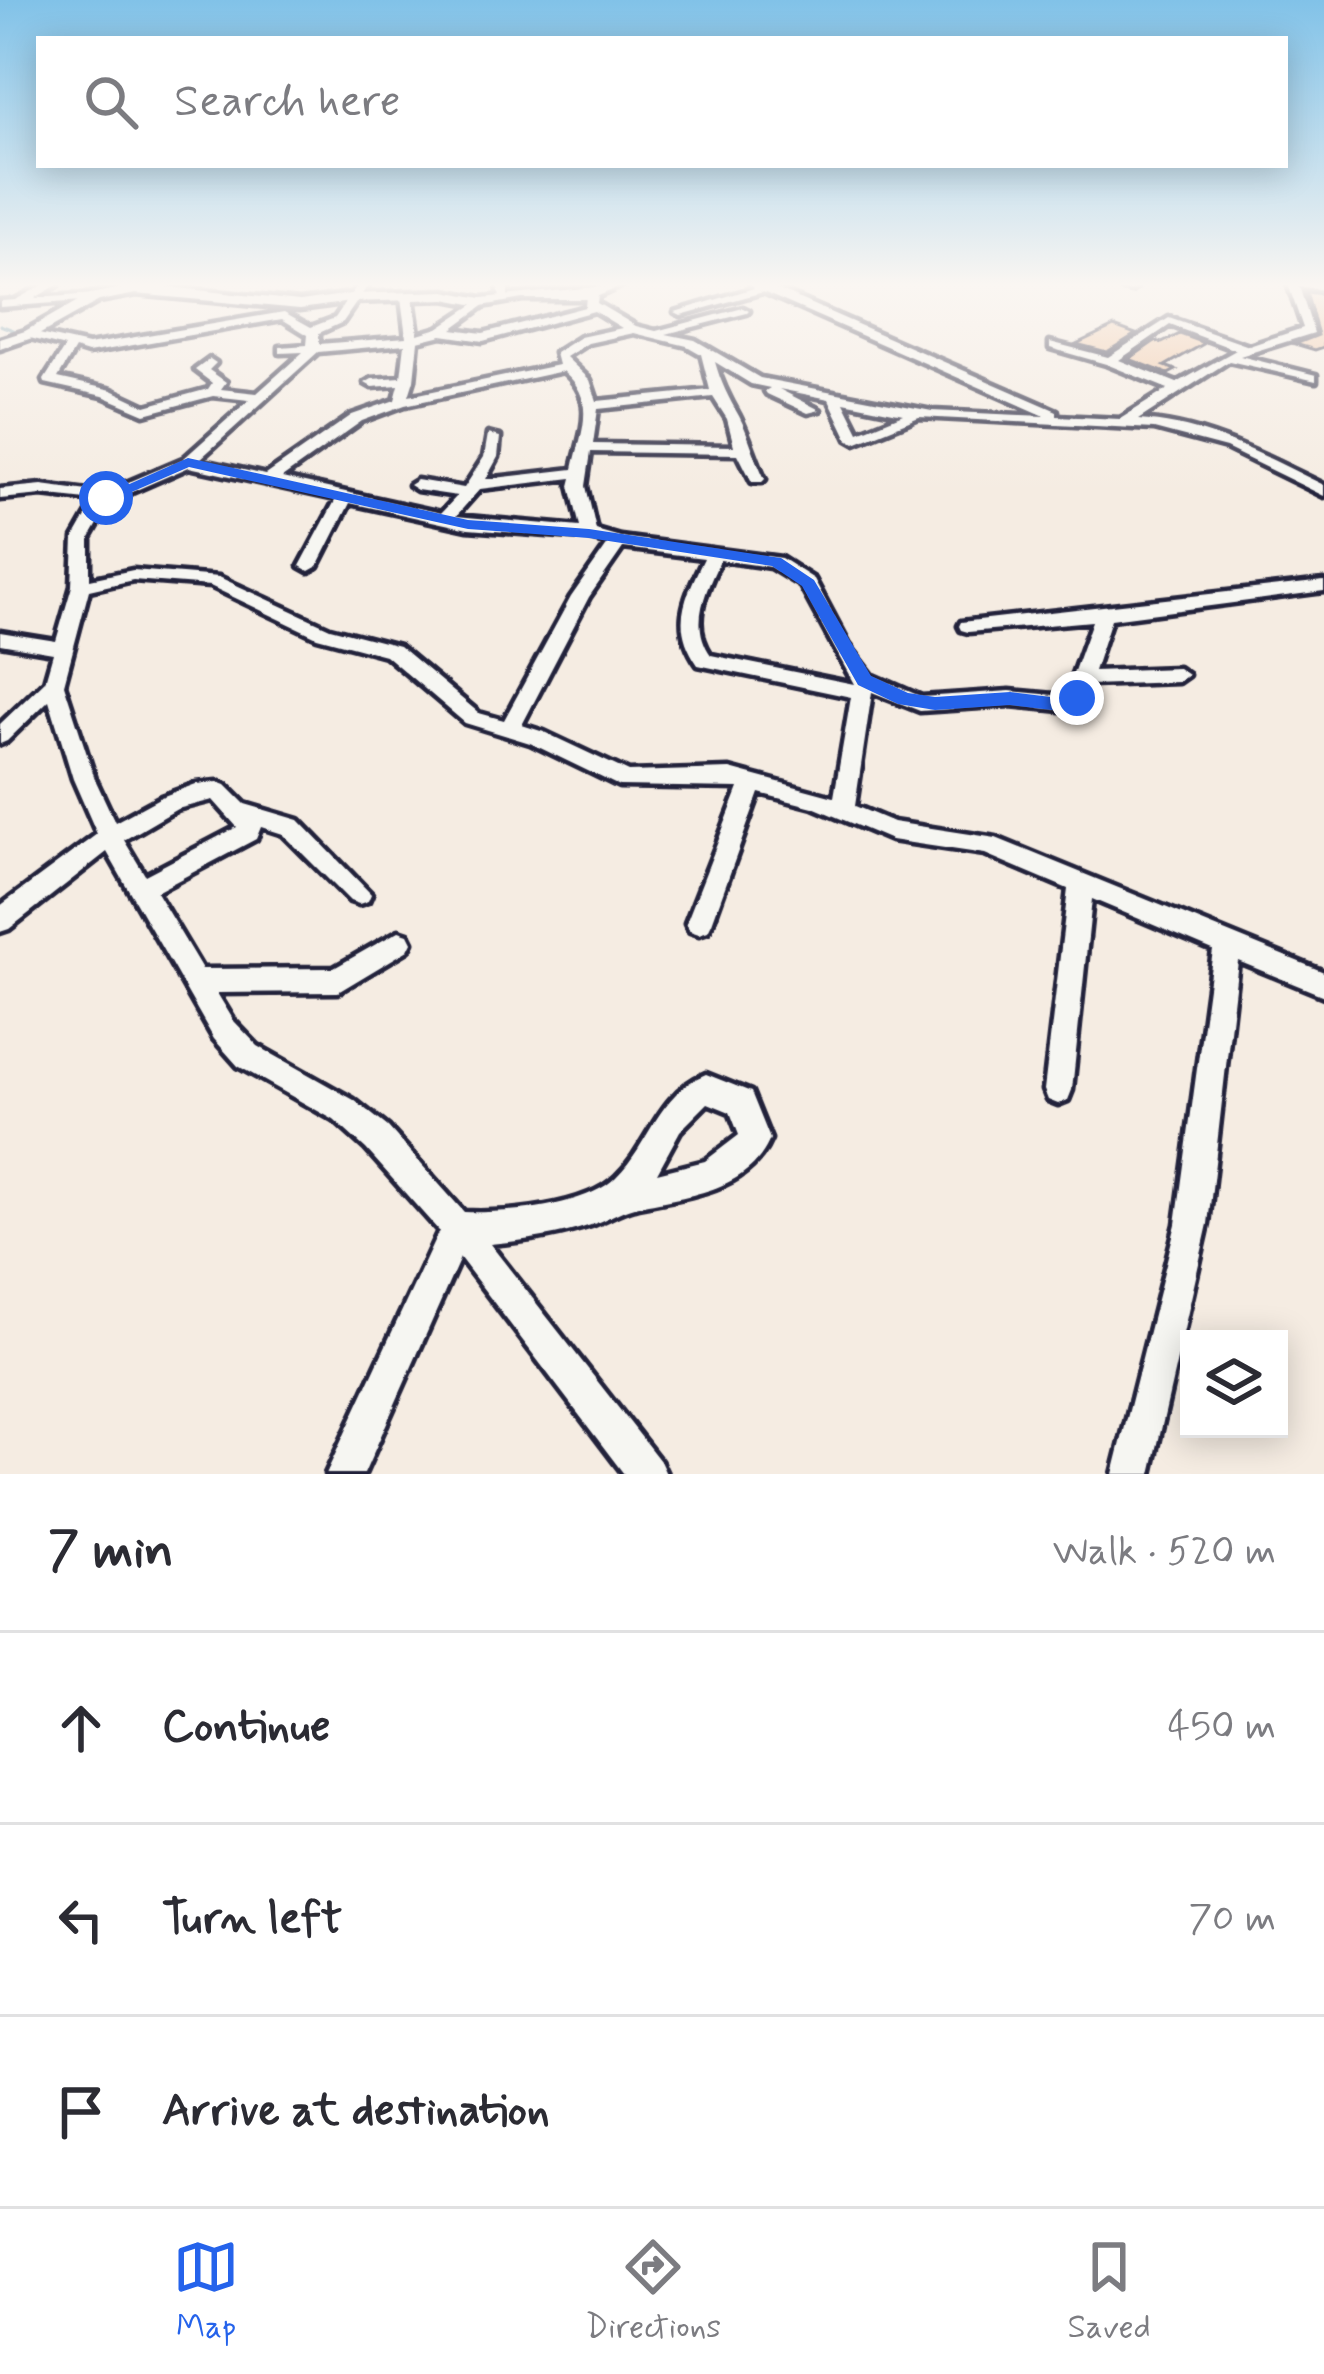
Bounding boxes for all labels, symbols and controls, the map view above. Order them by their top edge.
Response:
search box [36,36,1288,168]
icon: search [78,69,144,135]
text: Search here [174,73,401,132]
route start [79,471,133,525]
route end [1050,671,1104,725]
map controls [1180,1330,1288,1438]
button: layers [1180,1330,1288,1438]
text: 7 min [48,1519,174,1585]
text: Walk · 520 m [1053,1527,1276,1578]
icon: ahead [48,1695,114,1761]
text: Continue [162,1698,330,1757]
text: 450 m [1168,1702,1276,1753]
icon: left [48,1887,114,1953]
text: Turn left [162,1890,342,1949]
text: 70 m [1188,1894,1276,1945]
icon: arrive [48,2079,114,2145]
text: Arrive at destination [162,2082,550,2141]
tab: Map [173,2234,239,2350]
tab: Directions [585,2234,721,2350]
tab: Saved [1067,2234,1151,2350]

